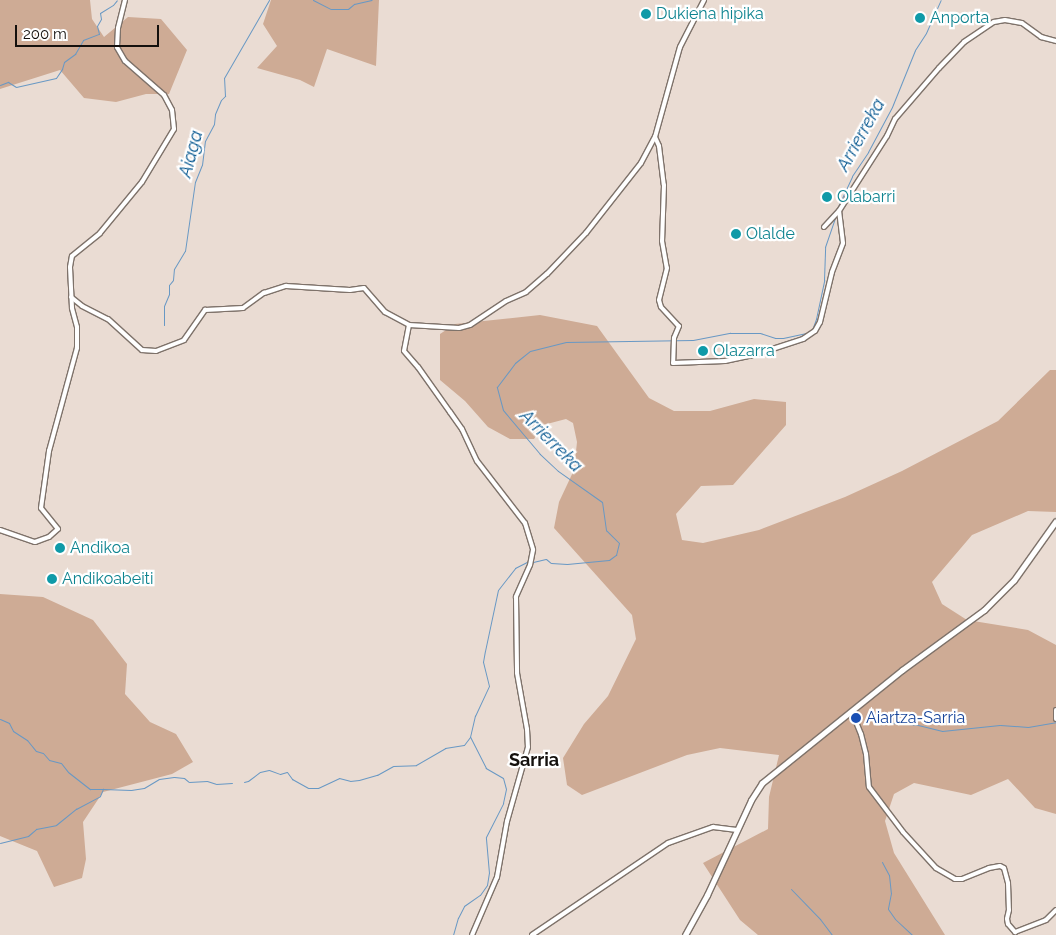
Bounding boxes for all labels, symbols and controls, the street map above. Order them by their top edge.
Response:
place label: Dukiena hipika [656,4,764,24]
marker: Dukiena hipika [640,8,652,20]
place label: Anporta [930,8,989,28]
marker: Anporta [914,12,926,24]
scale bar [18,15,161,47]
text: 200 m [23,25,67,43]
water label: Arrierreka [832,95,890,175]
water label: Aiaga [174,128,208,180]
place label: Olabarri [837,187,895,207]
marker: Olabarri [821,191,833,203]
place label: Olalde [746,224,795,244]
marker: Olalde [730,228,742,240]
place label: Olazarra [713,341,775,361]
marker: Olazarra [697,345,709,357]
water label: Arrierreka [515,405,587,477]
place label: Andikoa [70,538,130,558]
marker: Andikoa [54,542,66,554]
place label: Andikoabeiti [62,569,153,589]
marker: Andikoabeiti [46,573,58,585]
place label: Aiartza-Sarria [866,708,965,728]
marker: Aiartza-Sarria [850,712,862,724]
district label: Sarria [509,749,559,771]

